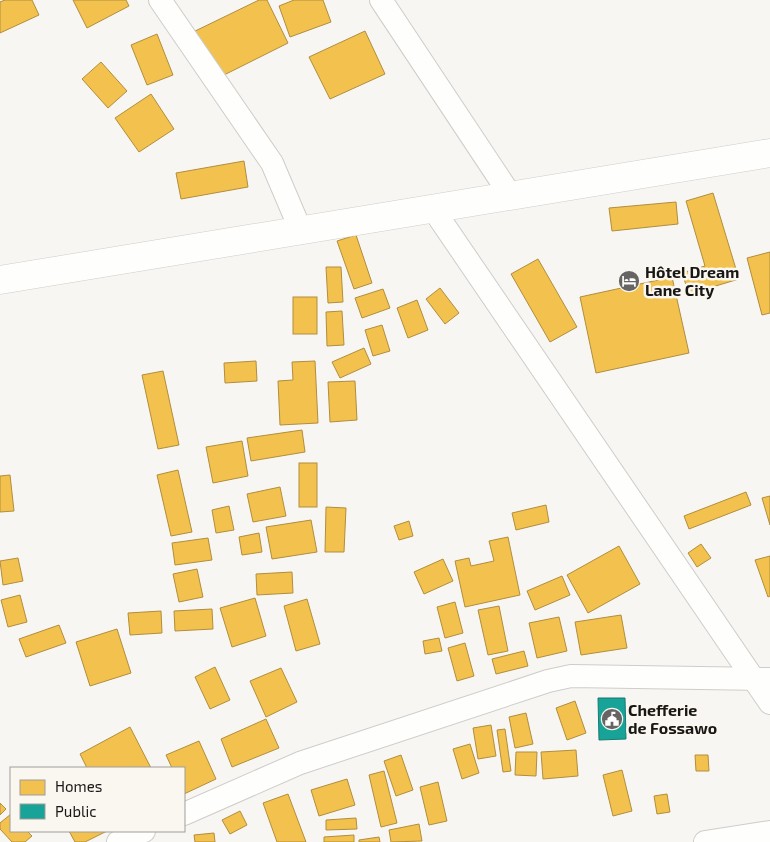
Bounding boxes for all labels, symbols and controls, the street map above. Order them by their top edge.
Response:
place label: Hôtel Dream Lane City [645,262,739,300]
hotel icon: Hôtel Dream Lane City [617,269,641,293]
place label: Chefferie de Fossawo [628,700,717,737]
public building icon: Chefferie de Fossawo [600,707,624,731]
legend [10,767,185,832]
text: Homes [55,777,102,795]
text: Public [55,802,96,820]

